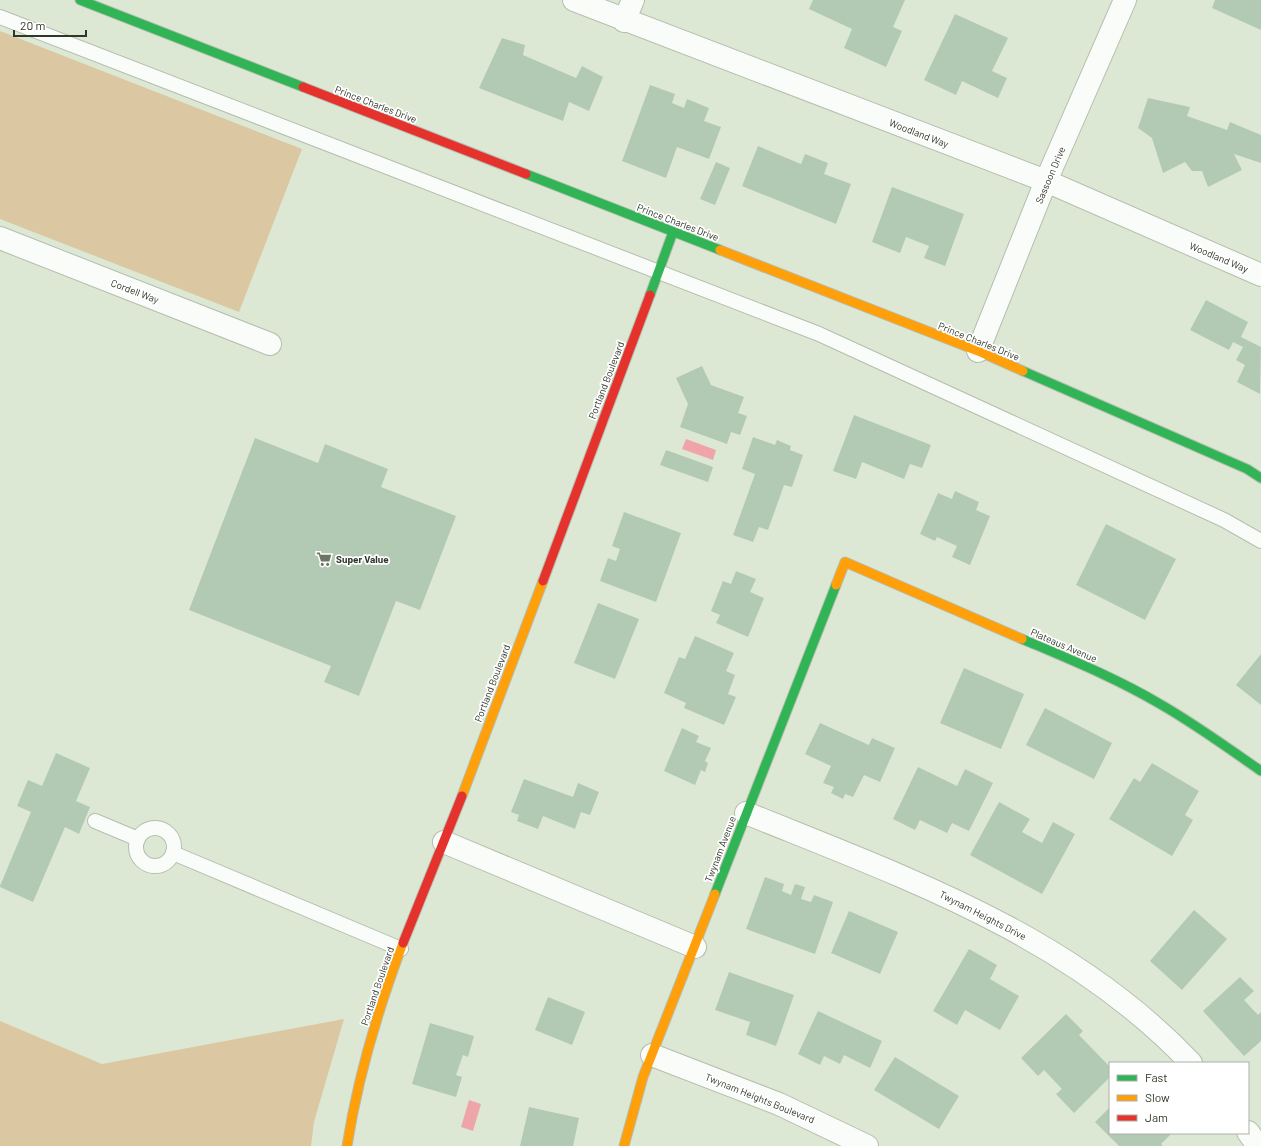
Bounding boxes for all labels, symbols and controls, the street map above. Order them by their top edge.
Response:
scale bar [14,12,86,38]
text: 20 m [20,18,46,32]
street label: Prince Charles Drive [333,83,419,125]
street label: Woodland Way [888,116,951,150]
street label: Sassoon Drive [1033,145,1067,205]
street label: Prince Charles Drive [635,201,721,243]
street label: Woodland Way [1188,239,1251,275]
street label: Cordell Way [109,276,161,306]
street label: Prince Charles Drive [937,319,1021,363]
street label: Portland Boulevard [586,339,626,421]
supermarket icon: Super Value [315,550,333,568]
place label: Super Value [336,553,389,565]
street label: Plateaus Avenue [1029,626,1099,664]
street label: Portland Boulevard [472,642,512,724]
street label: Twynam Avenue [702,814,738,884]
street label: Twynam Heights Drive [938,888,1028,942]
street label: Portland Boulevard [358,945,396,1027]
legend [1109,1062,1249,1134]
text: Fast [1145,1070,1168,1084]
street label: Twynam Heights Boulevard [704,1071,816,1125]
text: Slow [1145,1090,1170,1104]
text: Jam [1145,1110,1168,1124]

